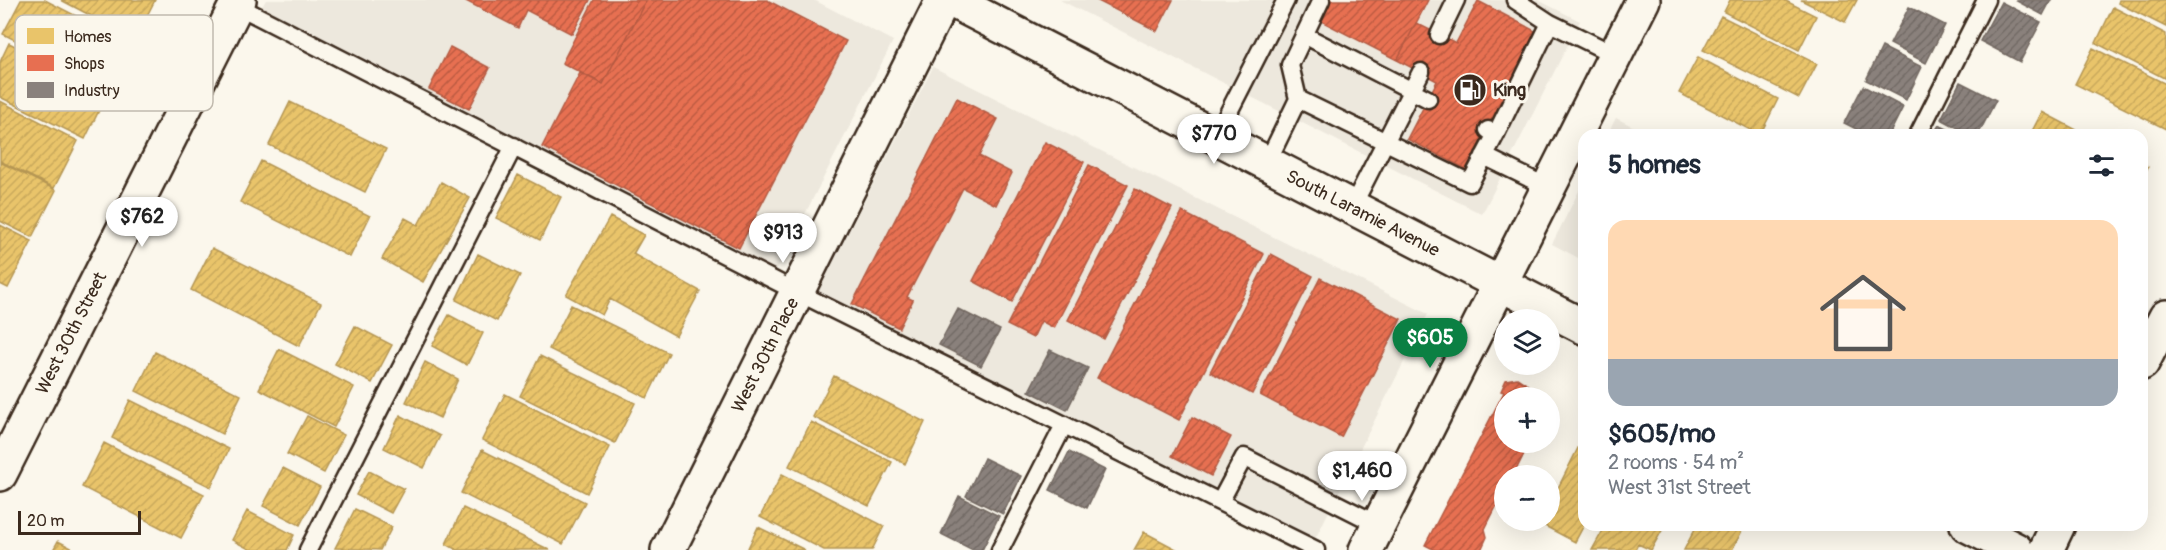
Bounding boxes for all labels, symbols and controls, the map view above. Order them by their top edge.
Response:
legend [15,15,213,111]
text: Homes [64,27,112,47]
text: Shops [64,54,104,74]
fuel station icon: King [1452,72,1488,108]
place label: King [1493,79,1526,102]
text: Industry [64,81,120,101]
pin: $770 [1178,114,1250,165]
text: $770 [1191,121,1237,146]
text: 5 homes [1608,149,1701,181]
icon: filters [2085,149,2118,182]
street label: South Laramie Avenue [1282,165,1444,262]
pin: $762 [106,197,178,248]
text: $762 [120,204,164,229]
pin: $913 [747,213,819,264]
text: $913 [763,220,803,245]
icon: home [1809,259,1917,367]
street label: West 30th Street [31,268,112,398]
street label: West 30th Place [727,294,804,417]
map controls [1494,309,1560,531]
button: layers [1494,309,1560,375]
pin: $605 [1394,318,1466,369]
text: $605 [1407,325,1453,350]
button: + [1494,387,1560,453]
text: $605/mo [1608,418,1715,450]
text: 2 rooms · 54 m² [1608,450,1744,475]
pin: $1,460 [1313,451,1411,502]
text: $1,460 [1332,458,1392,483]
button: − [1494,465,1560,531]
text: West 31st Street [1608,475,1751,500]
scale bar [18,508,141,536]
text: 20 m [27,511,65,531]

